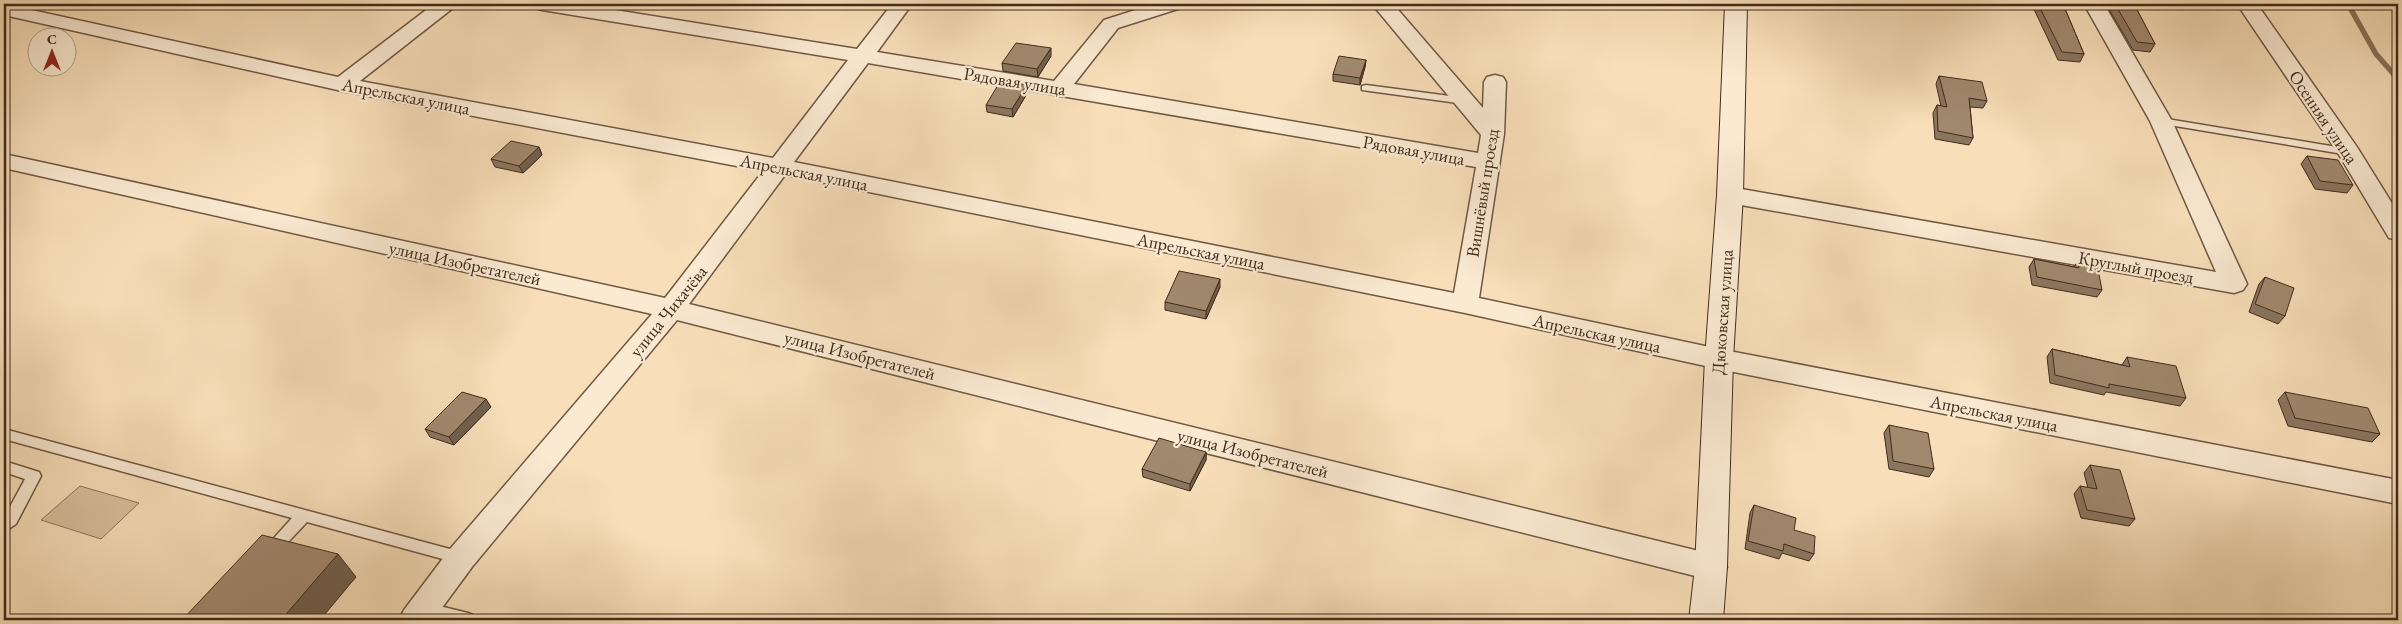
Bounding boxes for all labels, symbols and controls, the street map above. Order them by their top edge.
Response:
north arrow [28,28,78,78]
text: С [47,30,57,48]
street label: Рядовая улица [962,62,1069,101]
street label: Осенняя улица [2284,66,2364,169]
street label: Апрельская улица [339,72,473,120]
street label: Вишнёвый проезд [1460,127,1504,259]
street label: Рядовая улица [1361,130,1468,170]
street label: Апрельская улица [737,148,871,196]
street label: Апрельская улица [1134,227,1268,275]
street label: улица Изобретателей [387,236,544,290]
street label: Круглый проезд [2077,246,2195,288]
street label: Дюковская улица [1706,248,1738,375]
street label: улица Чихачёва [624,260,713,362]
street label: Апрельская улица [1530,308,1664,358]
street label: улица Изобретателей [782,325,938,385]
street label: Апрельская улица [1927,389,2061,437]
street label: улица Изобретателей [1175,423,1331,483]

